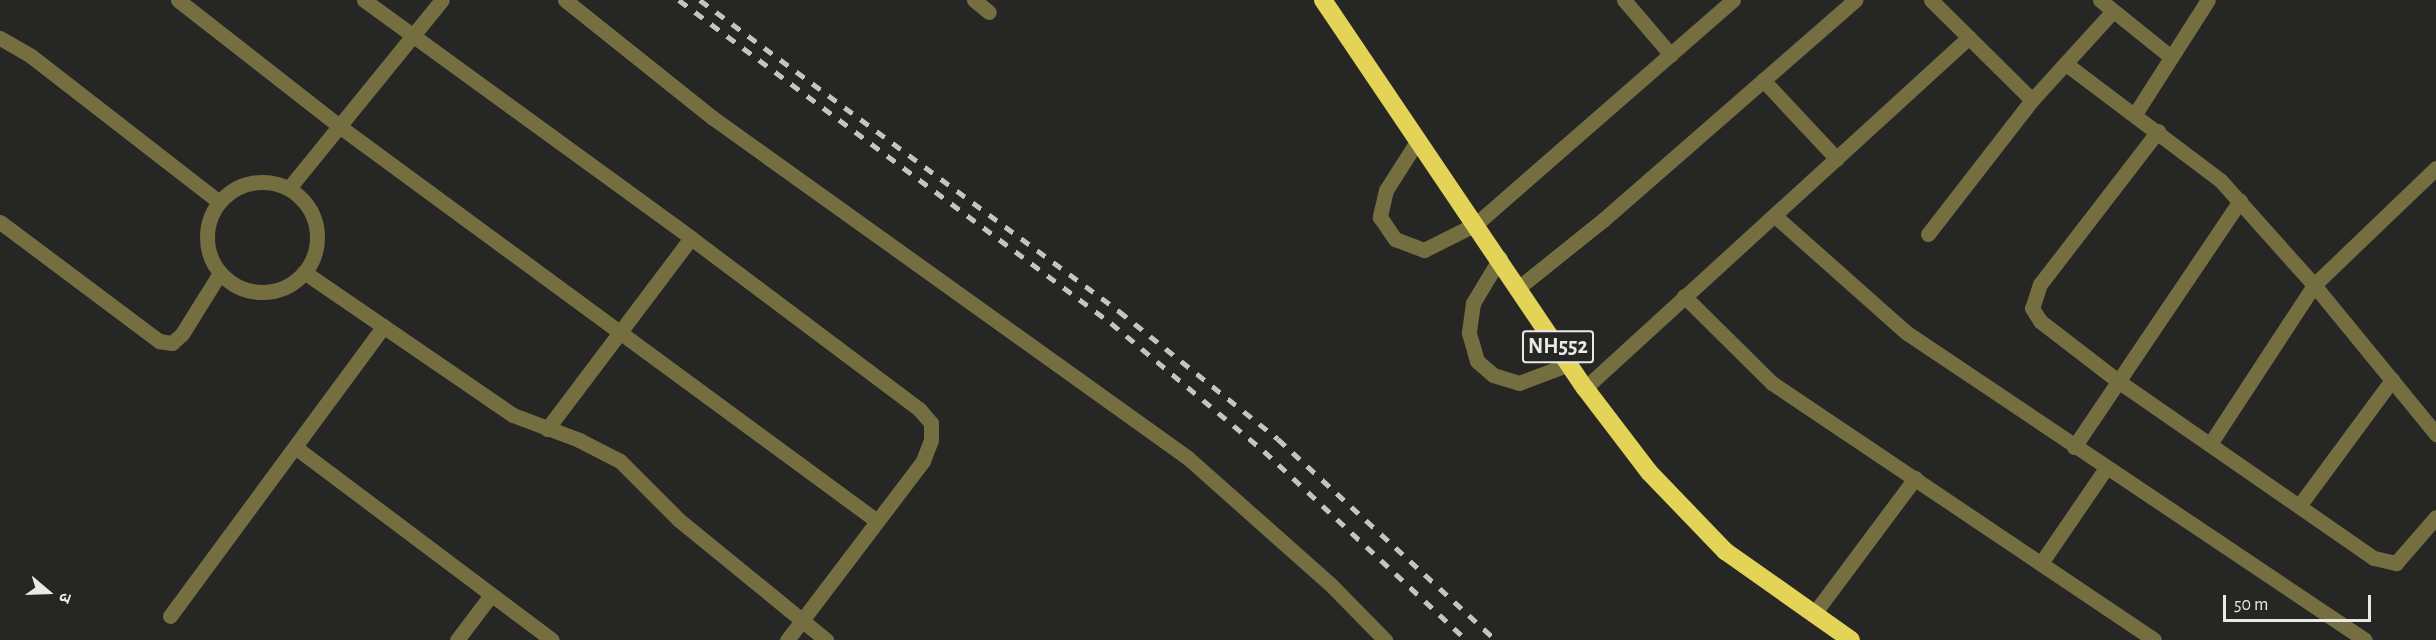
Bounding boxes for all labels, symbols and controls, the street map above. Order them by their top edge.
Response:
road number: NH552 [1522,328,1594,366]
north arrow [18,562,78,622]
scale bar [2226,583,2374,621]
text: उ [56,591,74,605]
text: 50 m [2234,596,2268,614]

